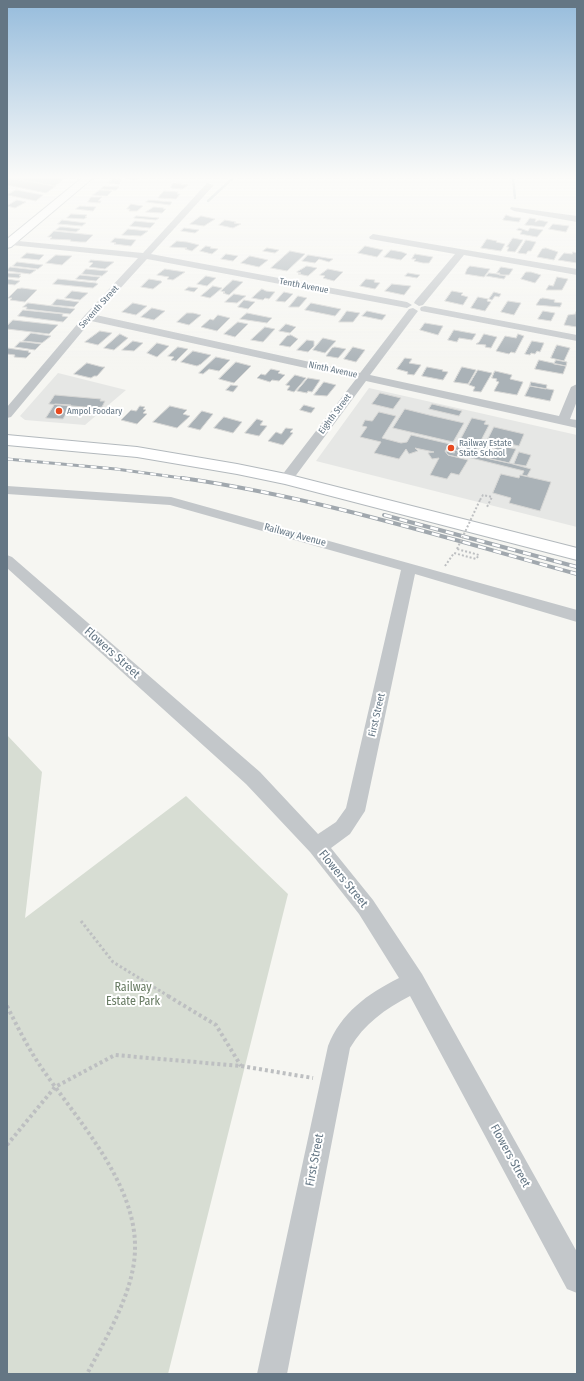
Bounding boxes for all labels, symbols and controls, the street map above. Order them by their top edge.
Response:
street label: Tenth Avenue [279,276,329,296]
street label: Seventh Street [77,283,121,331]
street label: Ninth Avenue [308,360,358,380]
street label: Eighth Street [316,392,354,436]
marker: Ampol Foodary [54,406,64,416]
place label: Ampol Foodary [67,406,122,416]
place label: Railway Estate State School [459,438,512,459]
marker: Railway Estate State School [446,443,456,453]
street label: Railway Avenue [263,521,327,549]
street label: Flowers Street [81,624,143,682]
street label: First Street [366,692,388,738]
street label: Flowers Street [315,847,371,911]
park label: Railway Estate Park [106,981,160,1009]
street label: Flowers Street [487,1122,533,1190]
street label: First Street [303,1132,327,1188]

